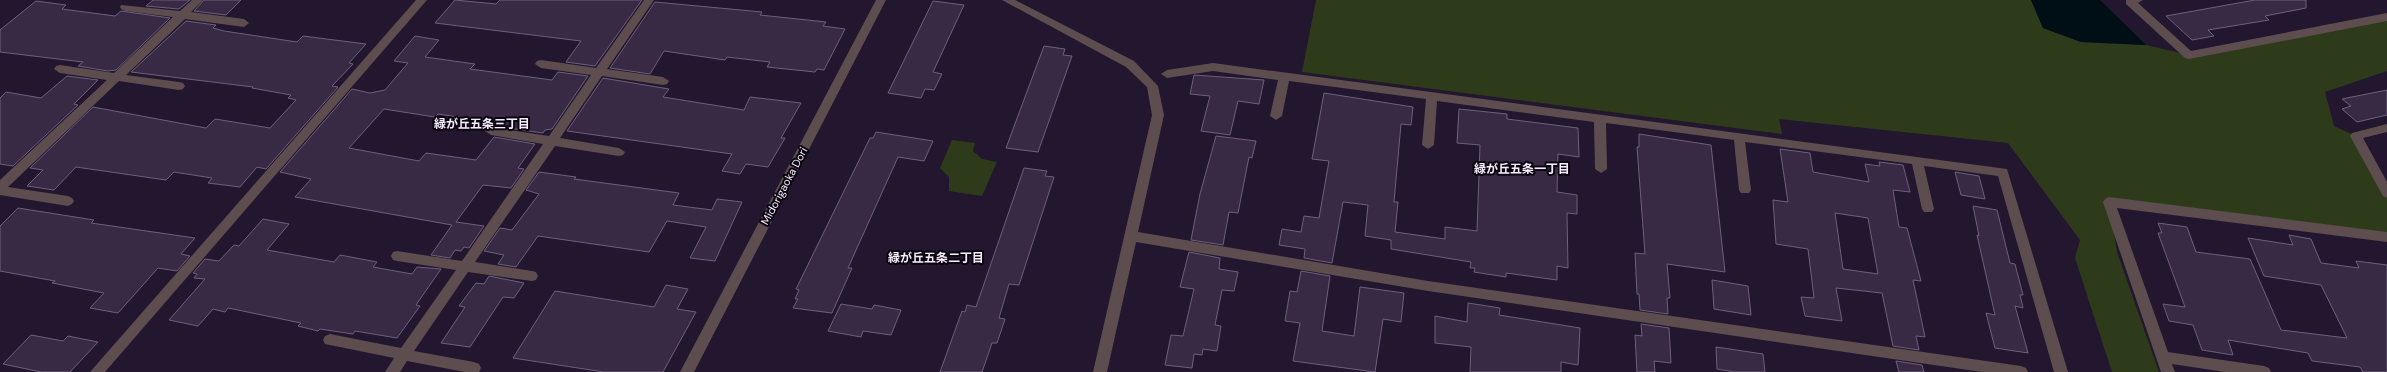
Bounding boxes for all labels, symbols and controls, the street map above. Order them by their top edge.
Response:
district label: 緑が丘五条三丁目 [434,116,530,132]
street label: Midorigaoka Dori [758,145,810,227]
district label: 緑が丘五条一丁目 [1474,161,1570,177]
district label: 緑が丘五条二丁目 [888,250,984,266]

